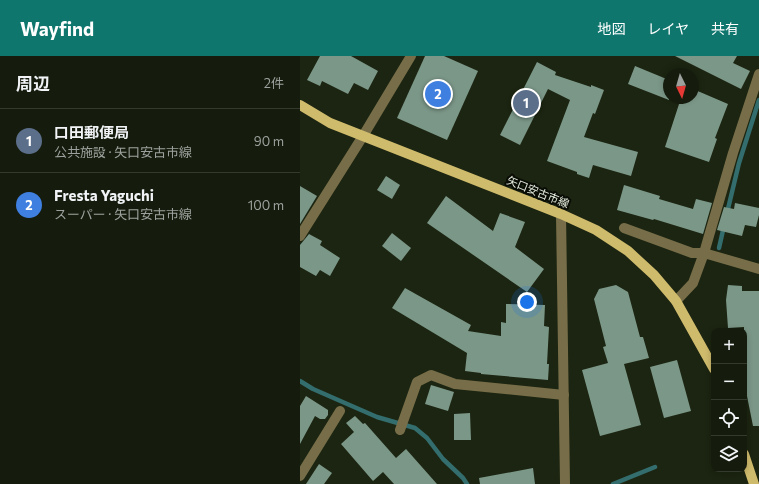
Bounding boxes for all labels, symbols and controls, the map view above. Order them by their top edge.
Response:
text: Wayfind [20,17,94,40]
text: 地図 [597,20,625,37]
text: レイヤ [647,20,689,37]
text: 共有 [711,20,739,37]
north arrow [663,68,699,104]
text: 周辺 [16,73,50,94]
text: 2件 [264,75,284,91]
pin: 2 [425,79,451,109]
pin: 1 [513,88,539,118]
text: 口田郵便局 [54,123,129,141]
text: 1 [26,133,32,149]
text: 90 m [254,133,284,149]
text: 公共施設 · 矢口安古市線 [54,144,192,160]
street label: 矢口安古市線 [505,173,571,210]
text: Fresta Yaguchi [54,186,154,204]
text: 2 [25,197,33,213]
text: 100 m [248,197,284,213]
text: スーパー · 矢口安古市線 [54,206,192,222]
your location [517,292,537,312]
map controls [711,328,747,472]
button: + [711,328,747,364]
button: − [711,364,747,400]
button: locate [711,400,747,436]
button: layers [711,436,747,472]

